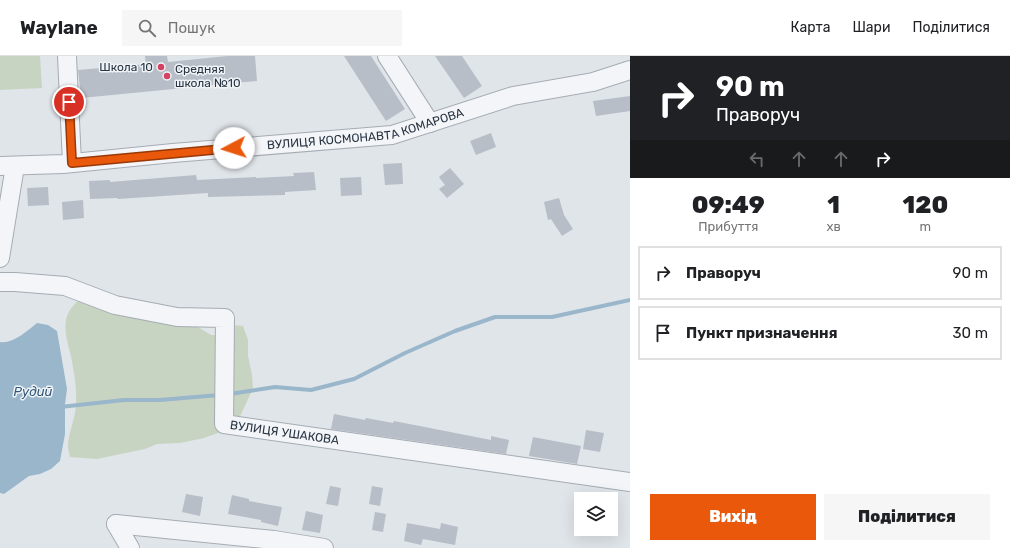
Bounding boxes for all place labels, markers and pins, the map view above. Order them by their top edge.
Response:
place label: Школа 10 [99,60,153,74]
marker: Школа 10 [156,62,166,72]
place label: Средняя школа №10 [175,62,241,90]
marker: Средняя школа №10 [162,71,172,81]
pin [52,85,86,119]

